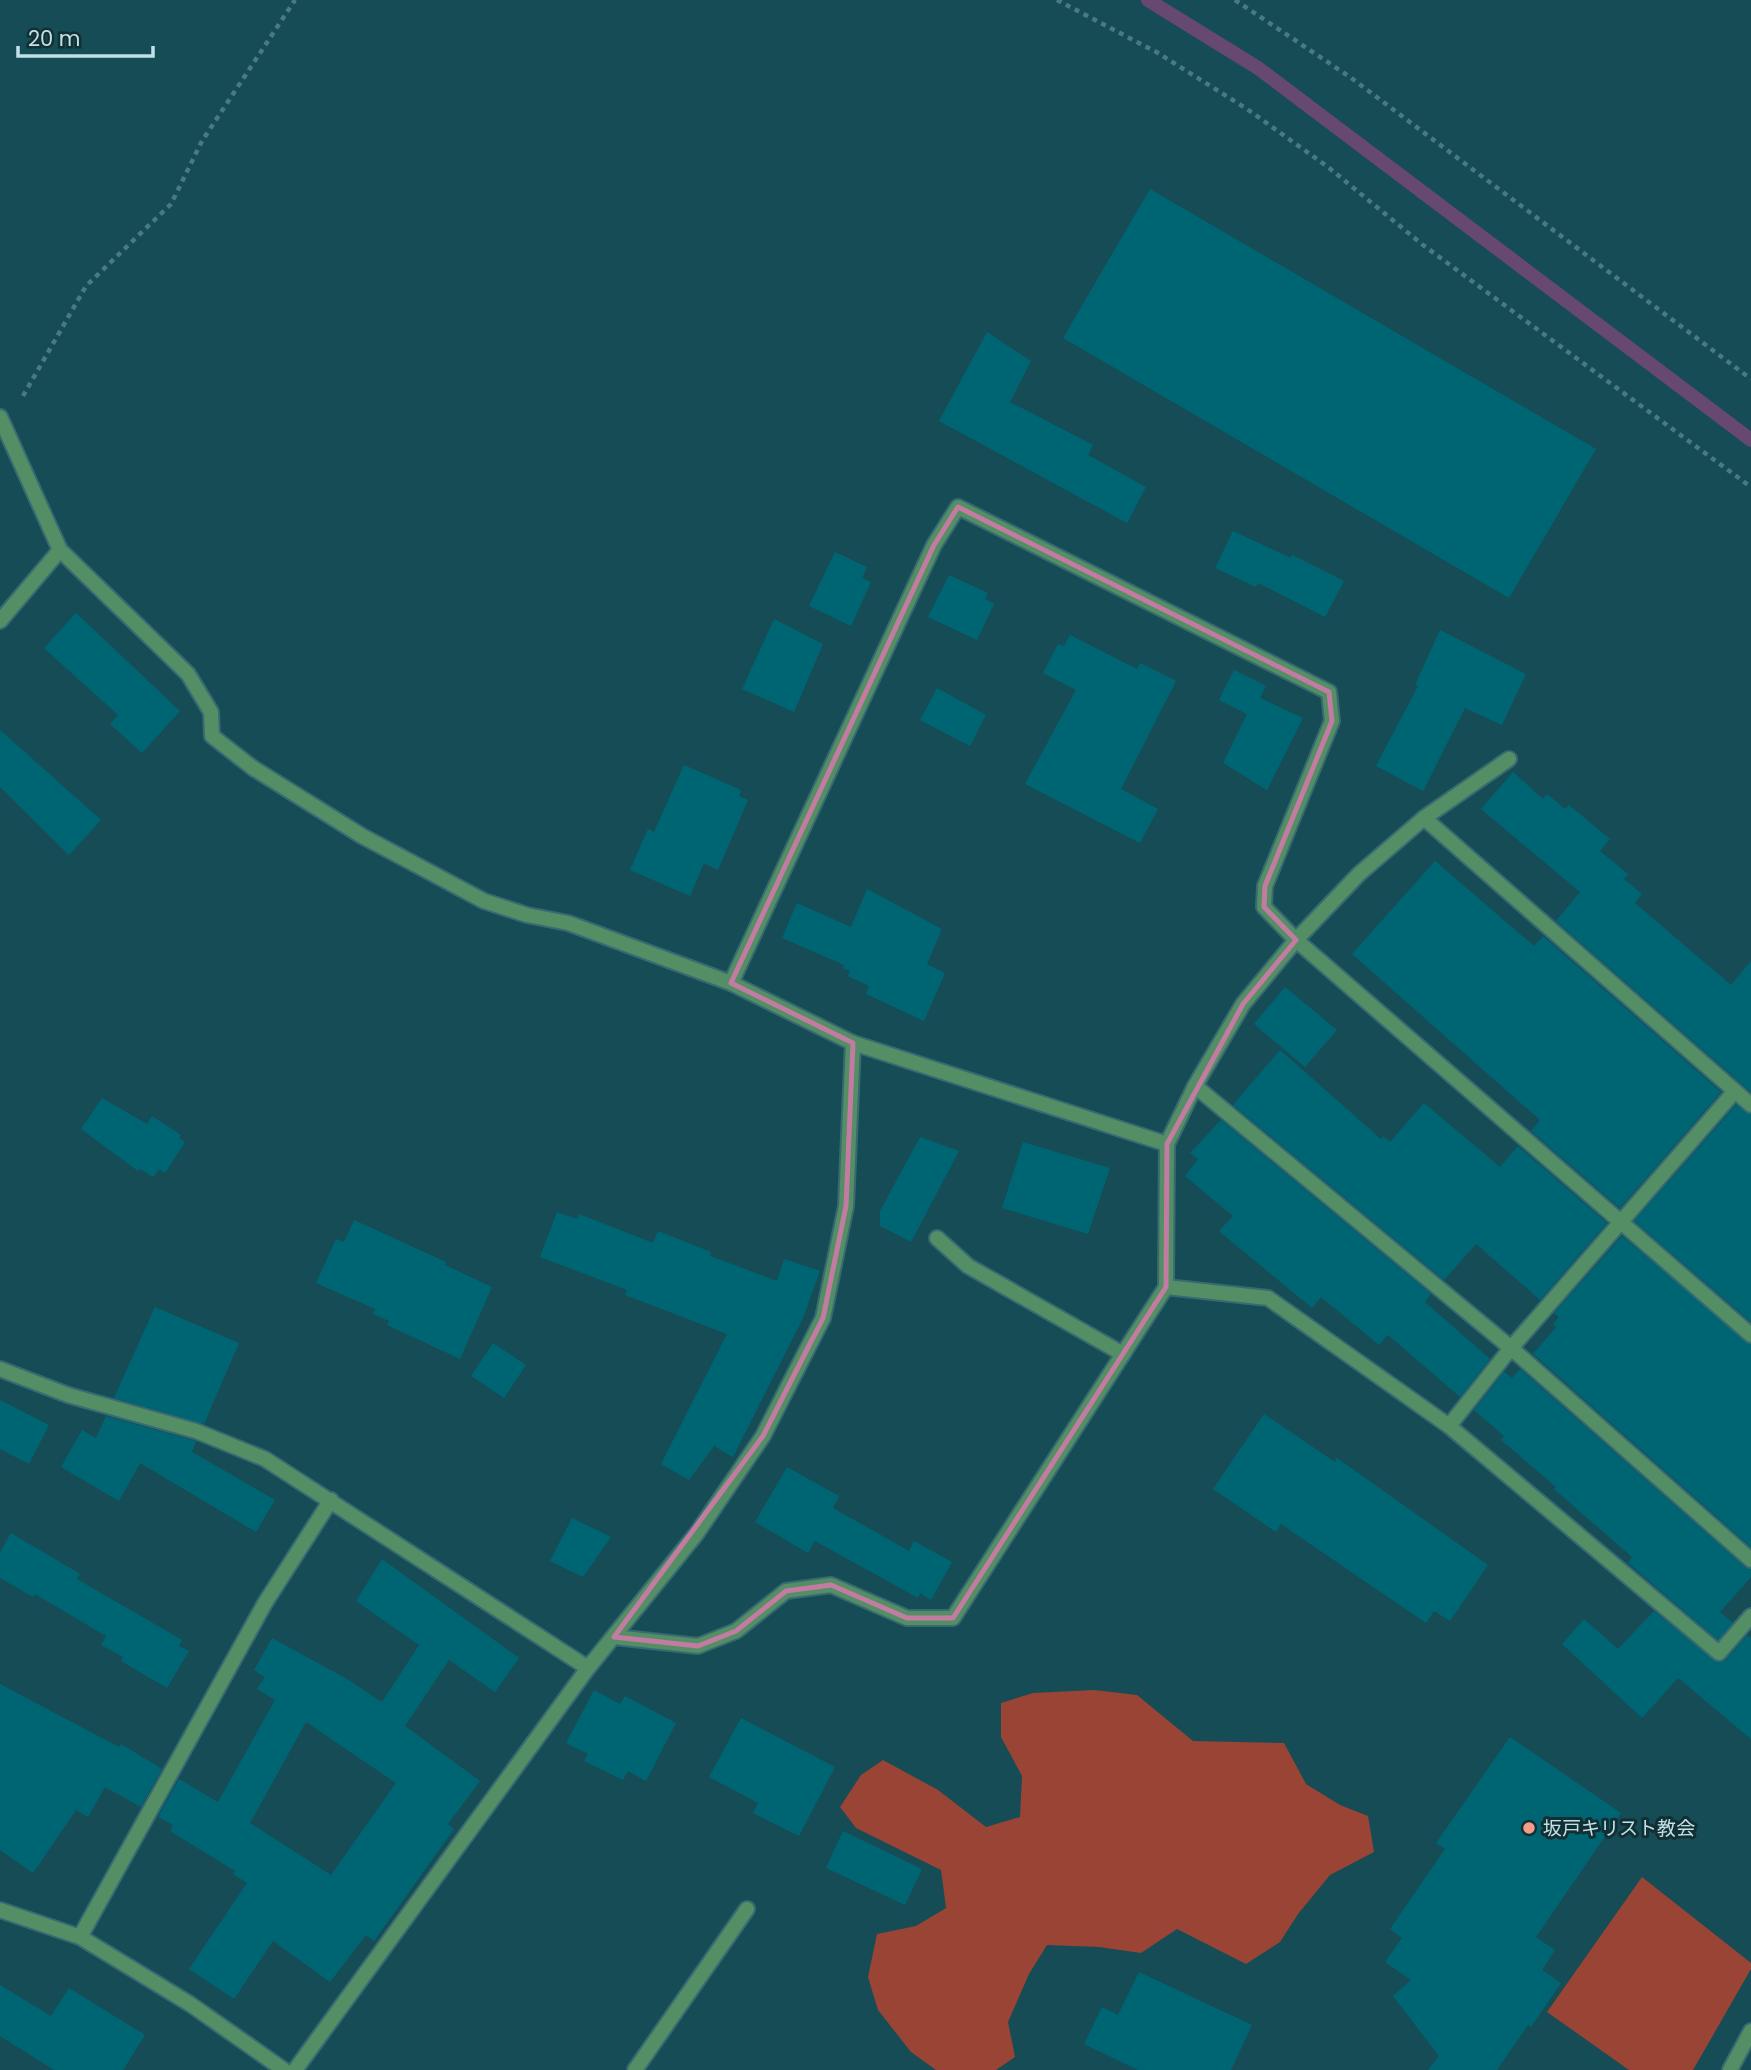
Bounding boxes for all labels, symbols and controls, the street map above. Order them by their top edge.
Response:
scale bar [18,14,152,58]
text: 20 m [28,24,81,53]
place label: 坂戸キリスト教会 [1543,1815,1695,1842]
marker: 坂戸キリスト教会 [1521,1820,1537,1836]

